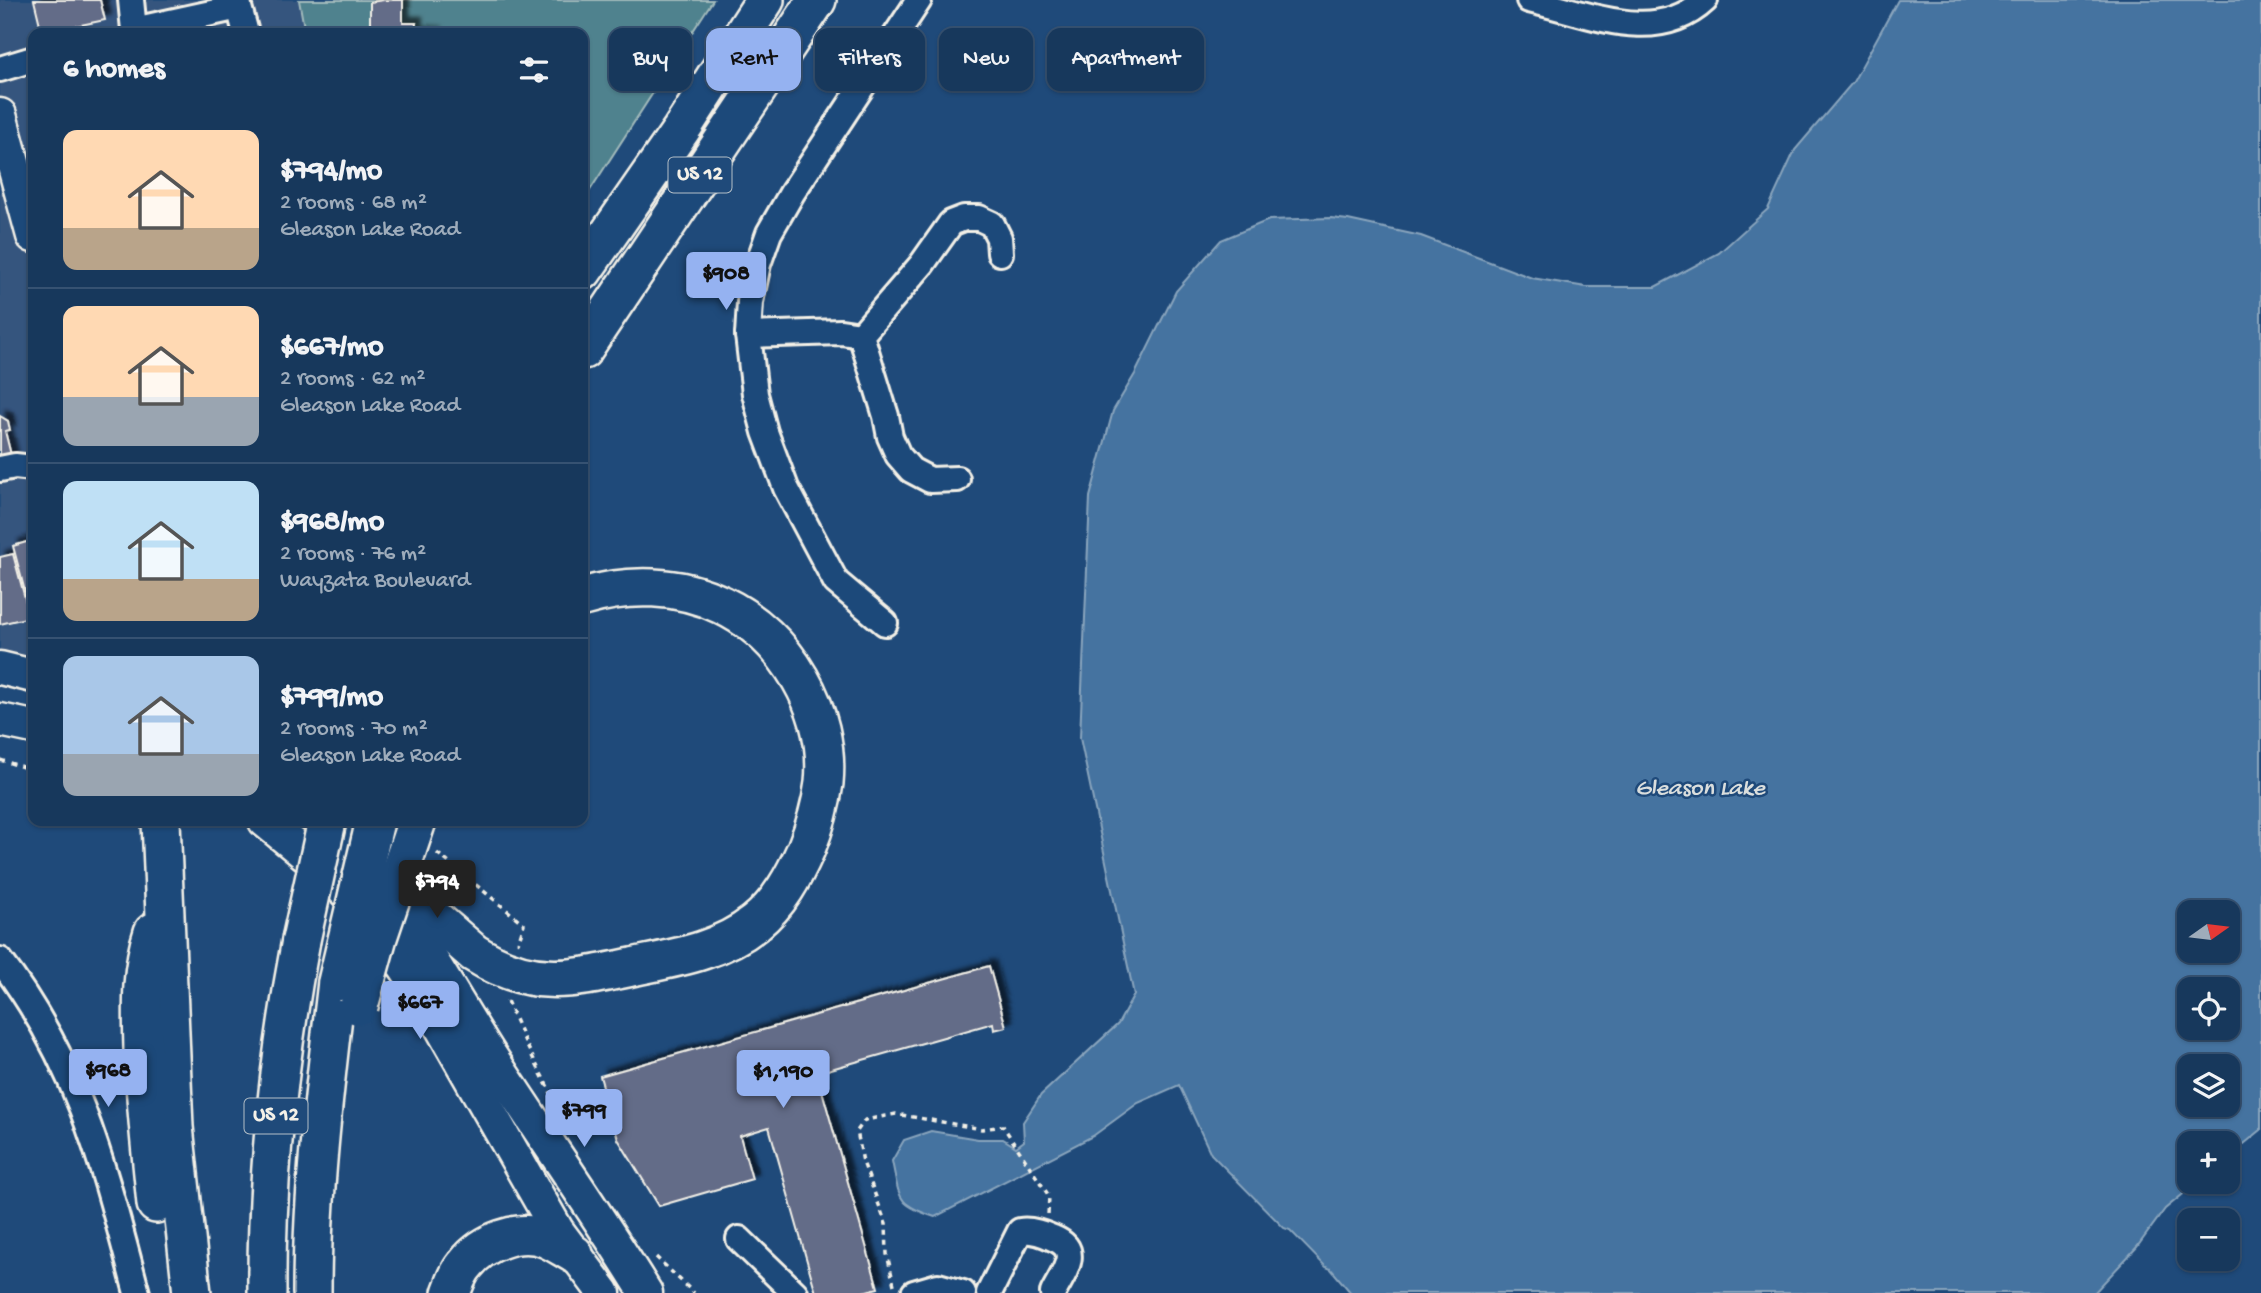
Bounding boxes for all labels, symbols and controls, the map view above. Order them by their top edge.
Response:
chip: Buy [609,28,692,91]
chip: Rent [706,28,801,91]
chip: Filters [815,28,925,91]
chip: New [939,28,1033,91]
chip: Apartment [1047,28,1204,91]
icon: filters [515,51,553,89]
text: 6 homes [63,53,165,88]
text: $794/mo [280,155,382,190]
icon: home [119,158,203,242]
road number: US 12 [668,158,732,192]
text: 2 rooms · 68 m² [280,190,427,217]
text: Gleason Lake Road [280,217,460,244]
pin: $908 [685,252,767,312]
text: $908 [702,261,750,288]
text: $667/mo [280,331,384,366]
icon: home [119,334,203,418]
text: 2 rooms · 62 m² [280,366,425,393]
text: Gleason Lake Road [280,393,460,420]
text: $968/mo [280,506,384,541]
icon: home [119,509,203,593]
text: 2 rooms · 76 m² [280,541,426,568]
text: Wayzata Boulevard [280,568,470,595]
text: $799/mo [280,681,383,716]
icon: home [119,684,203,768]
text: 2 rooms · 70 m² [280,716,428,743]
text: Gleason Lake Road [280,743,460,770]
water label: Gleason Lake [1635,775,1766,804]
pin: $794 [396,860,478,920]
text: $794 [415,869,459,896]
north arrow [2177,900,2240,962]
map controls [2177,900,2240,1271]
button: locate [2177,977,2240,1040]
pin: $667 [379,982,461,1041]
text: $667 [397,990,443,1017]
pin: $968 [67,1050,149,1109]
pin: $1,190 [726,1050,840,1110]
button: layers [2177,1054,2240,1117]
text: $968 [85,1058,131,1085]
text: $1,190 [753,1059,813,1086]
pin: $799 [543,1090,625,1149]
road number: US 12 [244,1098,308,1134]
text: $799 [561,1098,607,1125]
button: + [2177,1131,2240,1194]
button: − [2177,1208,2240,1271]

